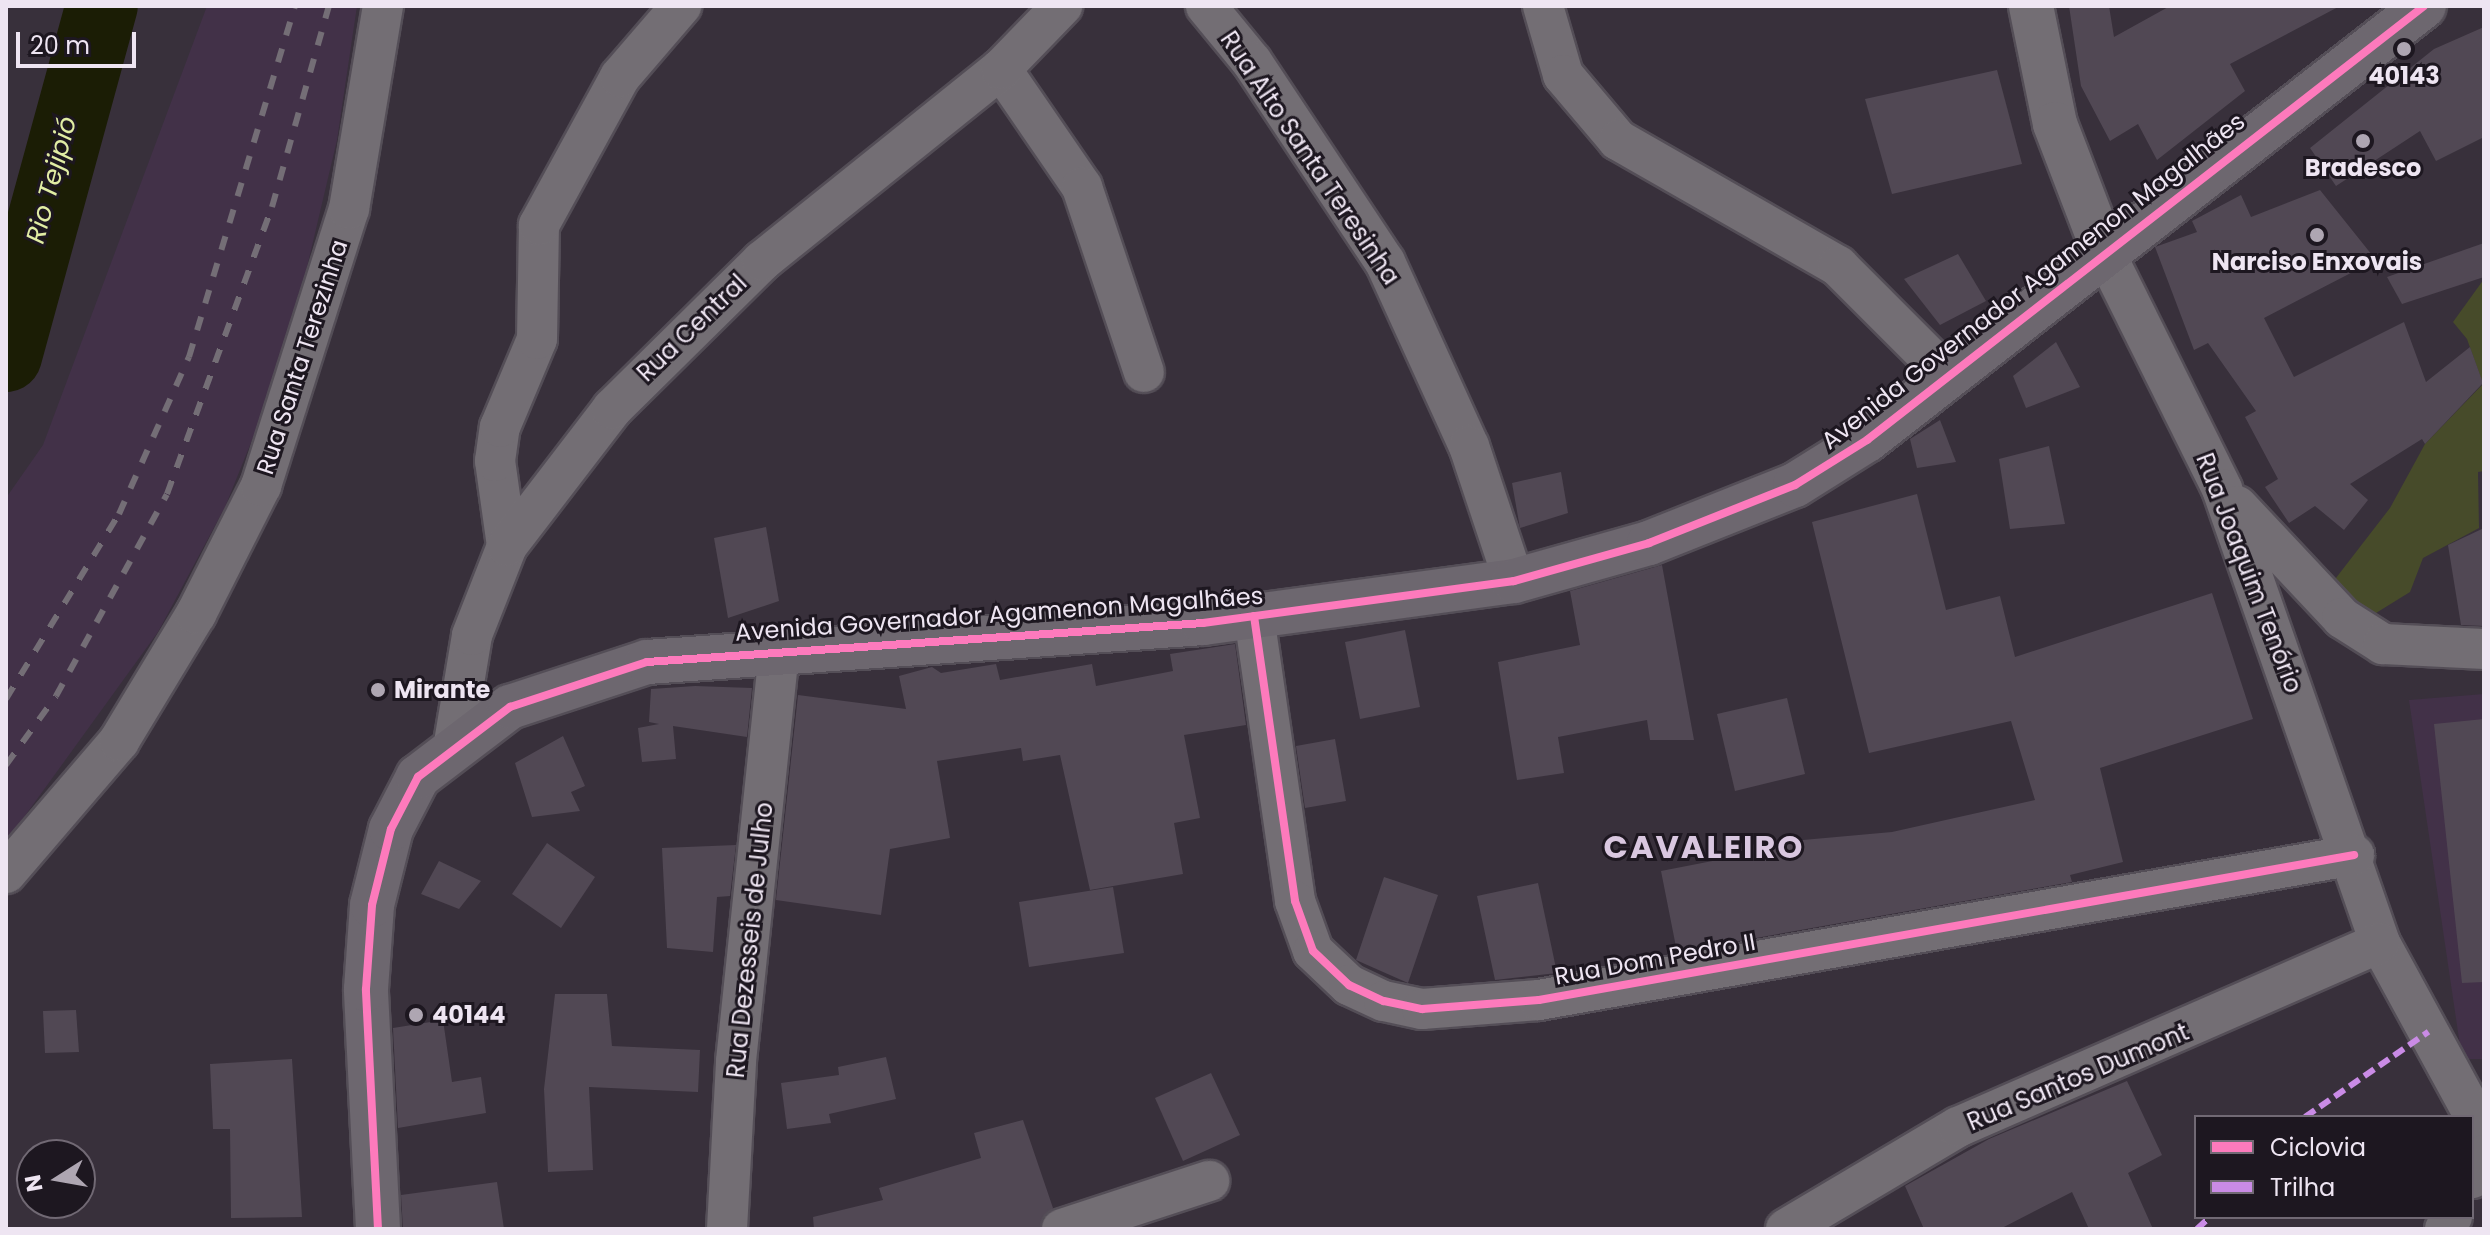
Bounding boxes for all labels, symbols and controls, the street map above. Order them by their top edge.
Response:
scale bar [20,16,140,66]
street label: Rua Alto Santa Teresinha [1214,26,1406,290]
text: 20 m [30,29,90,62]
marker: 40143 [2395,40,2413,58]
place label: 40143 [2368,62,2440,90]
street label: Avenida Governador Agamenon Magalhães [1816,107,2250,455]
water label: Rio Tejipió [20,113,84,247]
marker: Bradesco [2354,132,2372,150]
place label: Bradesco [2305,154,2421,182]
marker: Narciso Enxovais [2308,226,2326,244]
street label: Rua Santa Terezinha [250,236,354,478]
place label: Narciso Enxovais [2212,248,2422,276]
street label: Rua Central [631,269,753,387]
street label: Rua Joaquim Tenório [2190,449,2308,697]
street label: Avenida Governador Agamenon Magalhães [734,581,1264,647]
place label: Mirante [394,676,490,704]
marker: Mirante [369,681,387,699]
street label: Rua Dezesseis de Julho [721,801,779,1079]
district label: CAVALEIRO [1604,828,1804,866]
street label: Rua Dom Pedro II [1552,927,1758,991]
place label: 40144 [432,1001,505,1029]
marker: 40144 [407,1006,425,1024]
street label: Rua Santos Dumont [1963,1017,2193,1137]
legend [2194,1115,2474,1219]
text: Ciclovia [2270,1131,2366,1164]
north arrow [16,1139,96,1219]
text: Trilha [2270,1171,2335,1204]
text: N [17,1172,51,1194]

